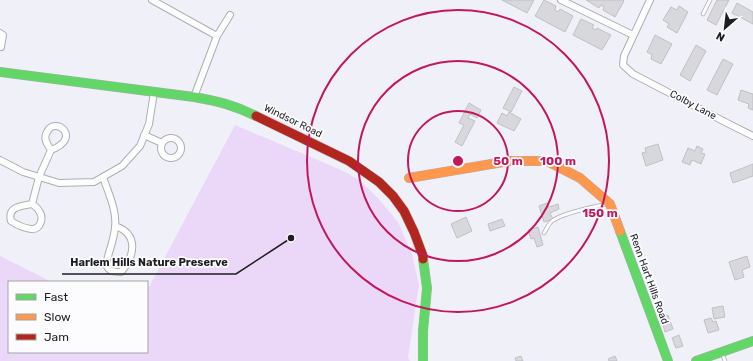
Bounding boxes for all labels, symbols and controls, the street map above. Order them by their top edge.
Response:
north arrow [705,8,745,48]
text: N [714,29,727,44]
street label: Colby Lane [668,88,719,122]
street label: Windsor Road [262,102,324,140]
centre of rings [451,154,465,168]
text: 50 m [493,154,523,168]
text: 100 m [540,154,576,168]
text: 150 m [582,206,618,220]
street label: Renn Hart Hills Road [627,232,671,326]
callout: Harlem Hills Nature Preserve [62,251,236,274]
text: Harlem Hills Nature Preserve [70,256,228,269]
legend [8,281,148,353]
text: Fast [44,290,68,304]
text: Slow [44,310,71,324]
text: Jam [44,330,69,344]

